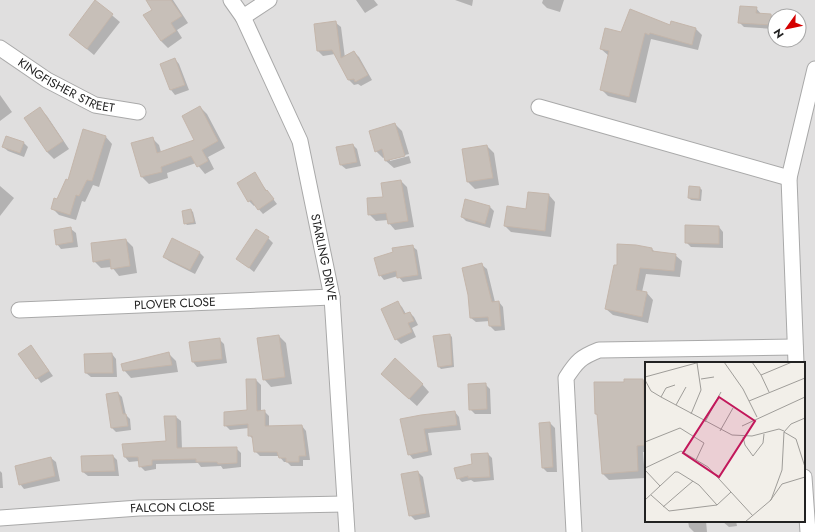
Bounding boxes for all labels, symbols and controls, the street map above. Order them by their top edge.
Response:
north arrow [767,8,807,48]
text: N [770,25,788,41]
street label: KINGFISHER STREET [14,54,116,117]
street label: STARLING DRIVE [306,212,341,301]
street label: PLOVER CLOSE [134,293,216,314]
inset map [645,362,805,522]
street label: FALCON CLOSE [130,498,215,518]

